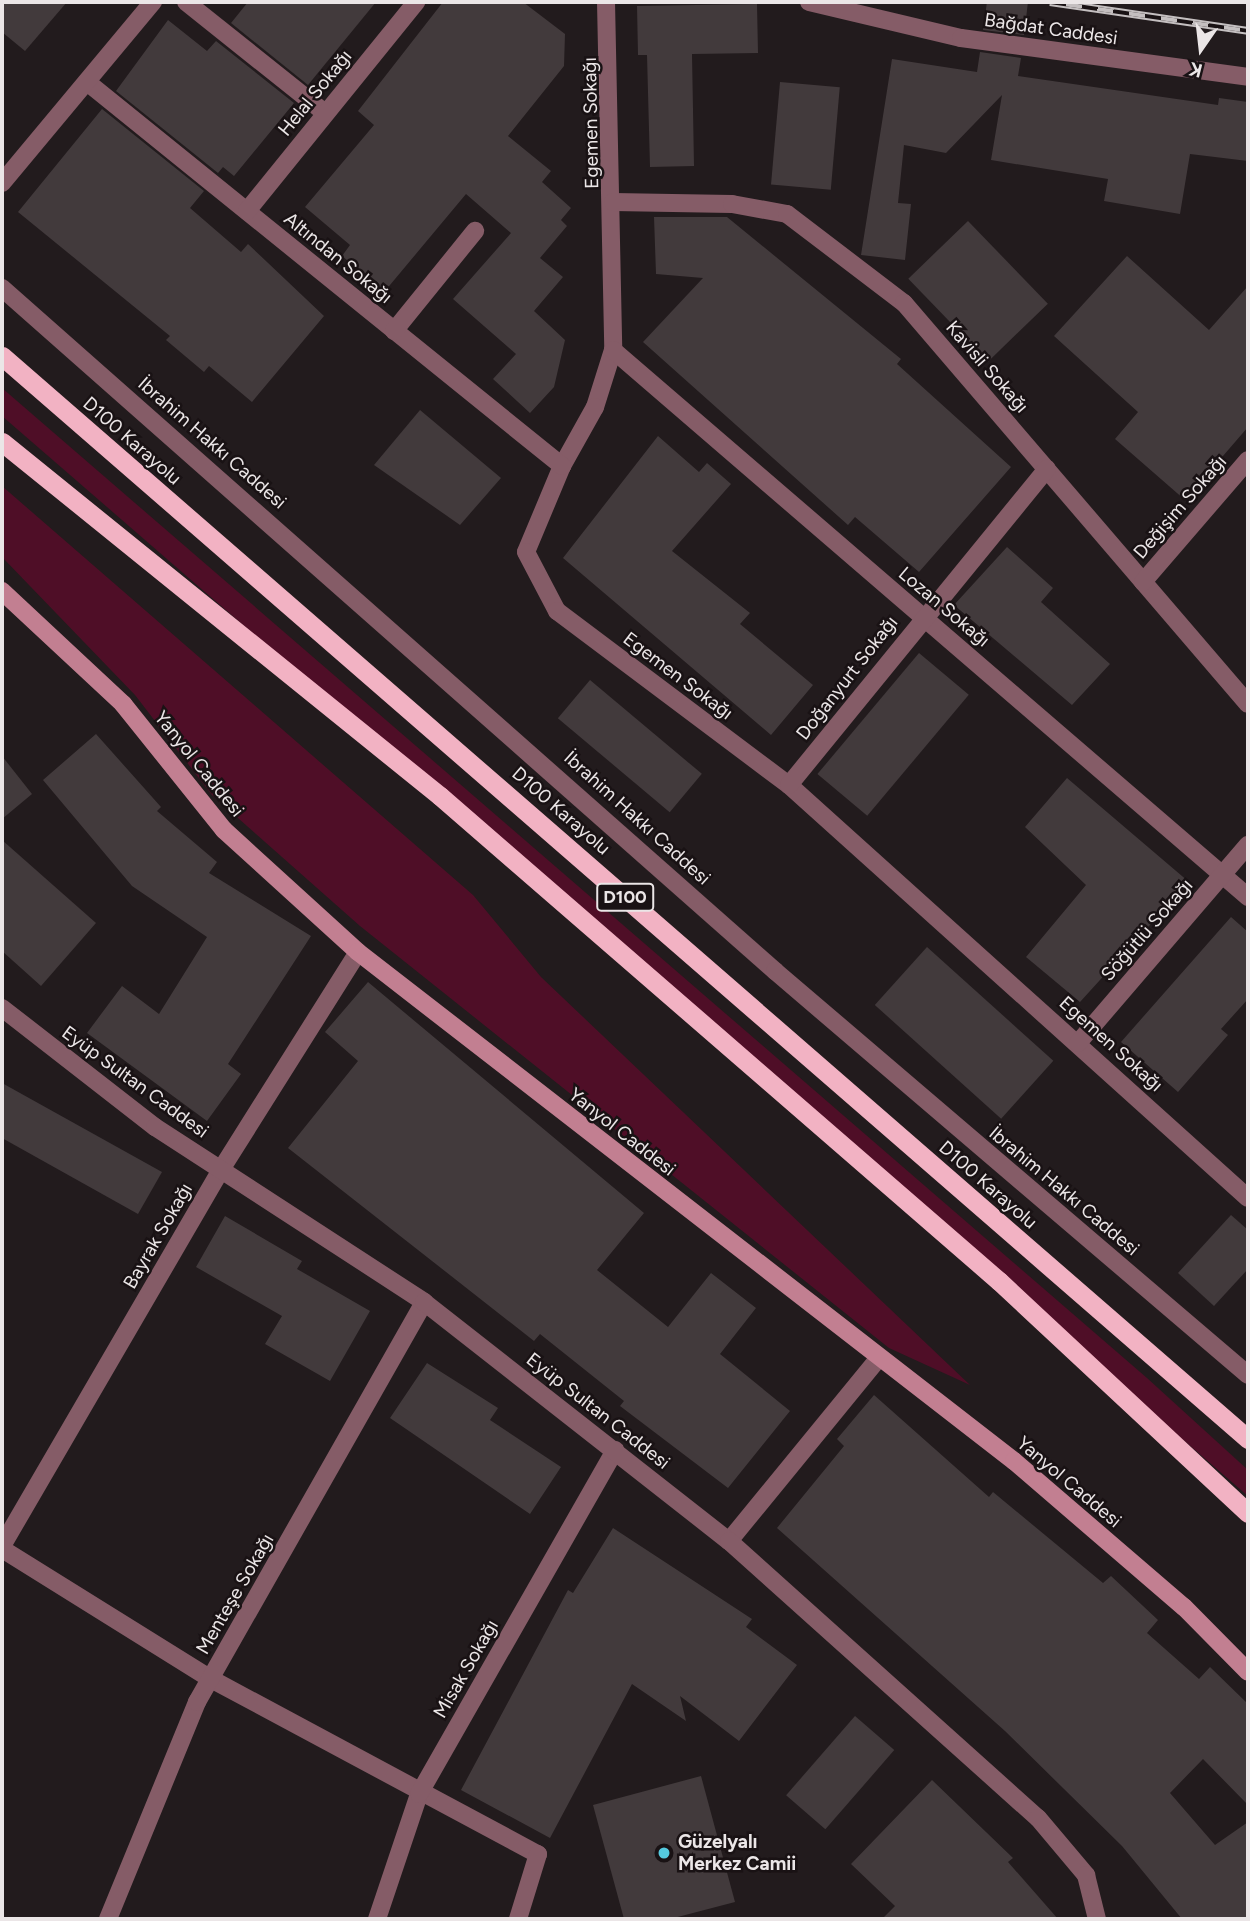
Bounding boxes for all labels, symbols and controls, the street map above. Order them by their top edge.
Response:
street label: Bağdat Caddesi [983,8,1119,50]
north arrow [1166,14,1236,84]
street label: Helal Sokağı [273,45,357,141]
street label: Egemen Sokağı [578,57,604,189]
text: K [1187,57,1205,83]
street label: Altından Sokağı [279,208,397,308]
street label: Kavisli Sokağı [941,316,1033,418]
street label: İbrahim Hakkı Caddesi [133,372,291,514]
street label: D100 Karayolu [78,392,186,490]
street label: Değişim Sokağı [1129,450,1231,564]
street label: Lozan Sokağı [894,562,994,652]
street label: Doğanyurt Sokağı [791,611,903,745]
street label: Egemen Sokağı [619,627,737,725]
street label: Yanyol Caddesi [149,707,249,821]
street label: İbrahim Hakkı Caddesi [559,746,715,890]
street label: D100 Karayolu [507,762,615,860]
street label: Söğütlü Sokağı [1096,874,1198,986]
road number: D100 [595,882,655,912]
street label: Egemen Sokağı [1054,992,1168,1096]
street label: Eyüp Sultan Caddesi [57,1021,213,1143]
street label: Yanyol Caddesi [564,1083,680,1181]
street label: İbrahim Hakkı Caddesi [984,1122,1144,1260]
street label: D100 Karayolu [934,1136,1042,1234]
street label: Bayrak Sokağı [119,1179,197,1293]
street label: Eyüp Sultan Caddesi [522,1348,674,1474]
street label: Yanyol Caddesi [1012,1432,1126,1532]
street label: Menteşe Sokağı [191,1530,279,1658]
street label: Misak Sokağı [429,1616,503,1722]
place label: Güzelyalı Merkez Camii [678,1831,796,1875]
marker: Güzelyalı Merkez Camii [656,1845,672,1861]

